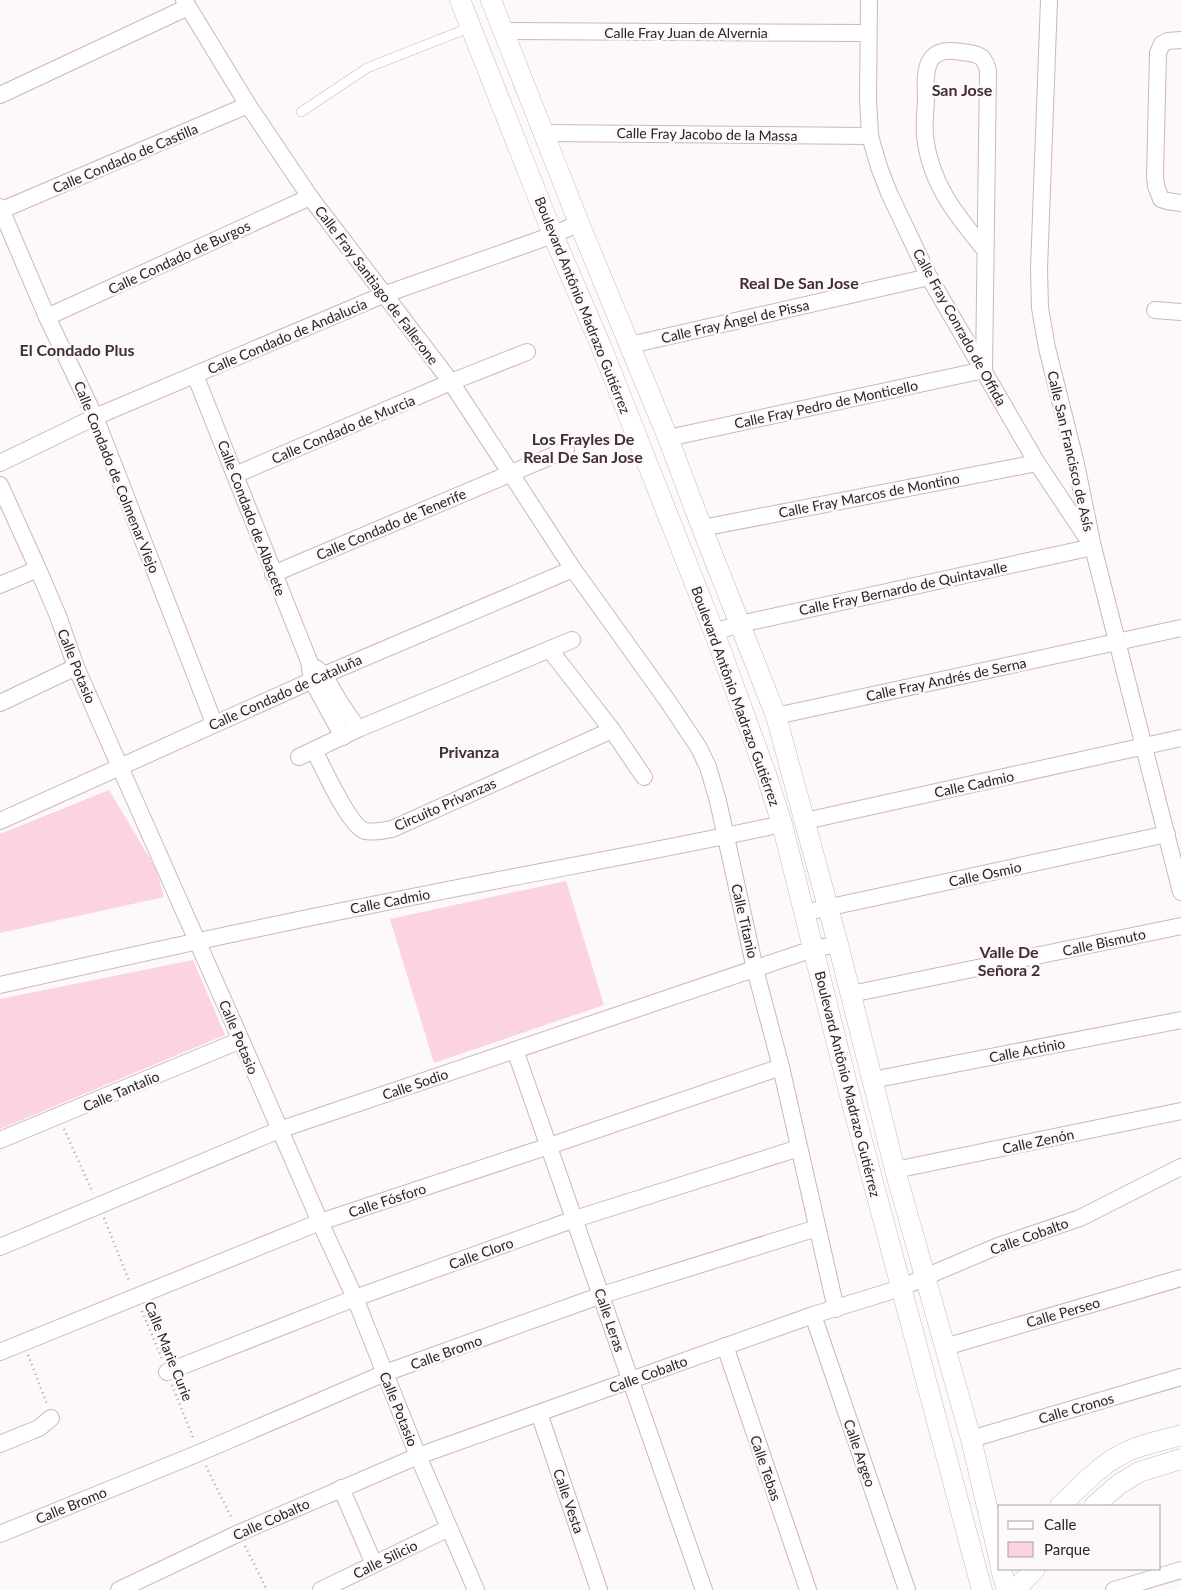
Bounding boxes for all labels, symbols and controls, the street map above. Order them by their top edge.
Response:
street label: Calle Fray Juan de Alvernia [604,24,768,41]
district label: San Jose [932,80,993,99]
street label: Calle Condado de Castilla [50,120,200,196]
street label: Calle Fray Jacobo de la Massa [616,124,798,144]
street label: Boulevard Antônio Madrazo Gutiérrez [532,194,634,416]
street label: Calle Fray Santiago de Fallerone [312,202,442,368]
street label: Calle Condado de Burgos [105,217,253,297]
street label: Calle Fray Conrado de Offida [910,246,1010,409]
district label: Real De San Jose [739,273,859,292]
street label: Calle Condado de Andalucía [205,295,369,377]
street label: Calle Fray Ángel de Pissa [659,296,811,346]
district label: El Condado Plus [20,340,134,359]
street label: Calle San Francisco de Asís [1044,369,1098,533]
street label: Calle Fray Pedro de Monticello [733,376,919,432]
street label: Calle Condado de Colmenar Viejo [71,379,163,575]
street label: Calle Condado de Murcia [269,391,417,467]
district label: Los Frayles De Real De San Jose [523,429,643,466]
street label: Calle Condado de Albacete [214,438,290,598]
street label: Calle Fray Marcos de Montino [777,469,961,521]
street label: Calle Condado de Tenerife [314,485,468,563]
street label: Calle Fray Bernardo de Quintavalle [797,558,1009,618]
street label: Boulevard Antônio Madrazo Gutiérrez [688,584,784,808]
street label: Calle Potasio [54,626,100,706]
street label: Calle Condado de Cataluña [206,650,364,734]
street label: Calle Fray Andrés de Serna [864,654,1028,704]
district label: Privanza [439,742,499,761]
street label: Calle Cadmio [933,767,1015,801]
street label: Circuito Privanzas [391,774,499,834]
street label: Calle Osmio [947,858,1023,890]
street label: Calle Titanio [728,882,762,960]
street label: Calle Cadmio [349,885,431,917]
street label: Calle Bismuto [1061,925,1147,959]
district label: Valle De Señora 2 [978,942,1040,979]
street label: Boulevard Antônio Madrazo Gutiérrez [812,969,884,1199]
street label: Calle Potasio [216,997,262,1077]
street label: Calle Actinio [988,1034,1067,1066]
street label: Calle Sodio [380,1065,450,1103]
street label: Calle Tantalio [80,1067,162,1115]
street label: Calle Zenón [1001,1125,1075,1157]
street label: Calle Fósforo [346,1179,428,1221]
street label: Calle Cobalto [988,1214,1071,1258]
street label: Calle Cloro [446,1233,516,1272]
street label: Calle Leras [591,1286,629,1354]
street label: Calle Perseo [1024,1293,1102,1331]
street label: Calle Marie Curie [141,1299,197,1403]
street label: Calle Bromo [408,1331,484,1373]
street label: Calle Cobalto [607,1352,690,1396]
street label: Calle Potasio [376,1369,422,1449]
street label: Calle Cronos [1036,1389,1116,1427]
street label: Calle Argeo [841,1417,880,1489]
street label: Calle Tebas [747,1433,785,1503]
street label: Calle Vesta [550,1466,588,1536]
street label: Calle Bromo [33,1483,109,1527]
street label: Calle Cobalto [230,1495,312,1543]
legend [998,1505,1161,1570]
text: Calle [1044,1515,1077,1533]
street label: Calle Silicio [350,1536,420,1582]
text: Parque [1044,1540,1090,1558]

